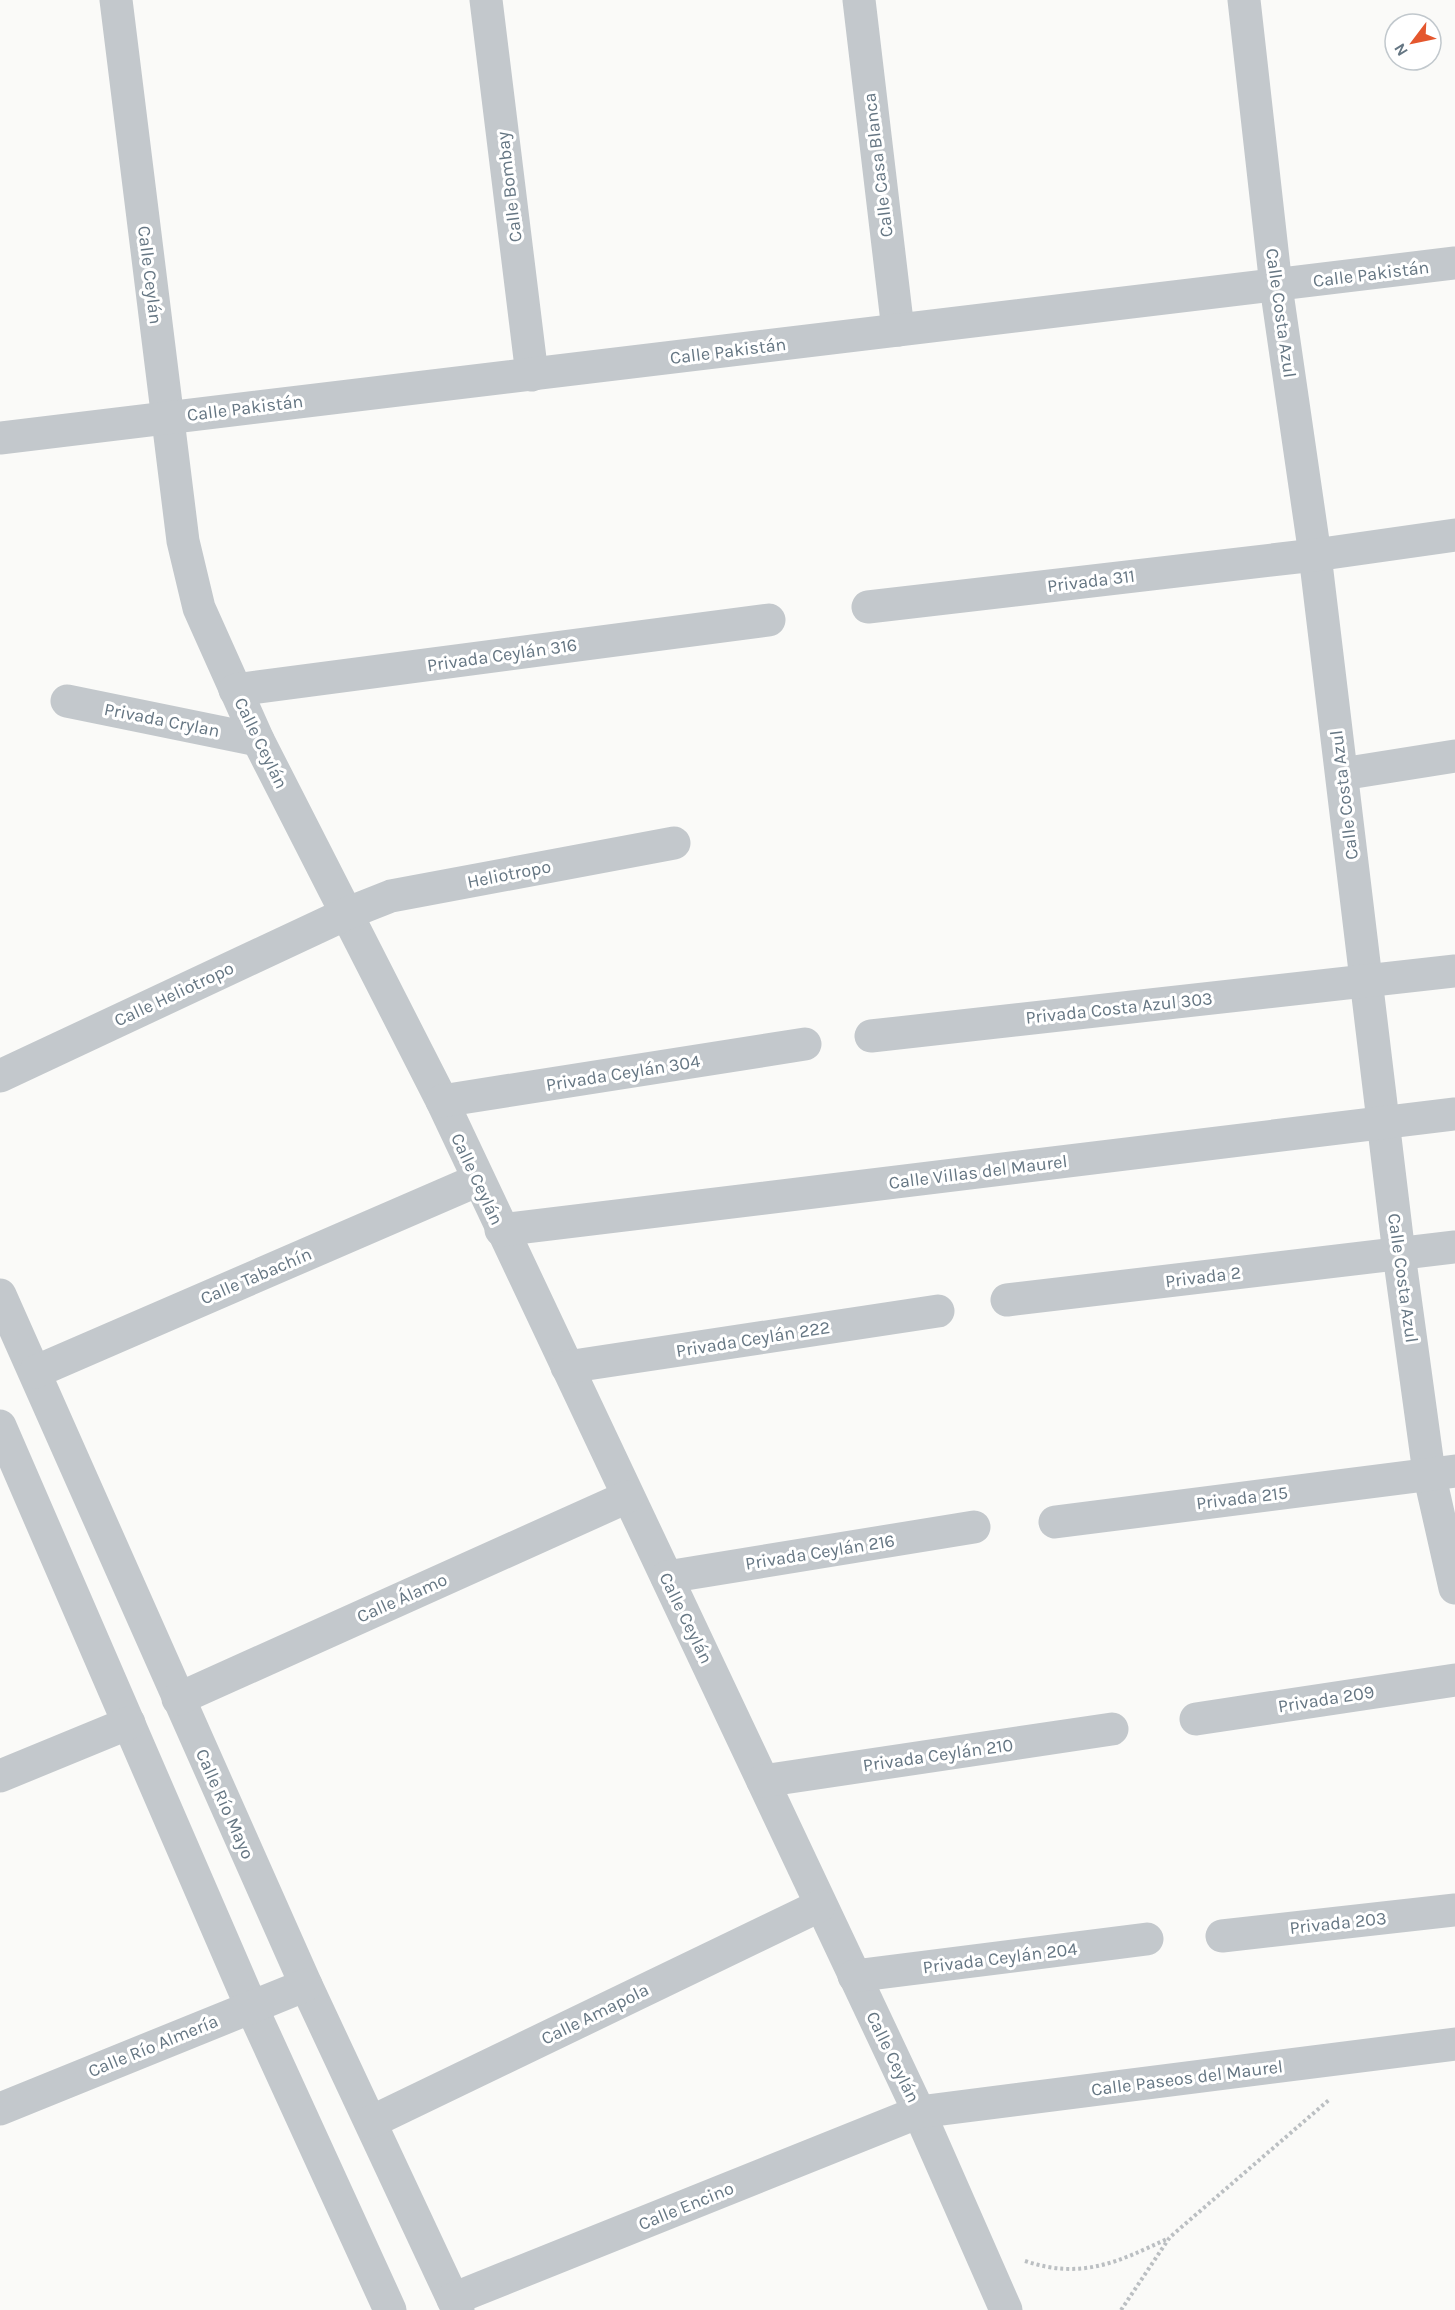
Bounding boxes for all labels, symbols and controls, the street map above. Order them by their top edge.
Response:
north arrow [1383,12,1443,72]
text: N [1390,40,1412,60]
street label: Calle Casa Blanca [858,92,898,238]
street label: Calle Bombay [491,130,527,244]
street label: Calle Ceylán [133,225,167,325]
street label: Calle Costa Azul [1261,247,1301,379]
street label: Calle Pakistán [1312,256,1430,292]
street label: Calle Pakistán [669,333,787,369]
street label: Calle Pakistán [186,390,304,426]
street label: Privada 311 [1046,565,1136,597]
street label: Privada Ceylán 316 [426,634,578,676]
street label: Calle Ceylán [229,694,293,792]
street label: Privada Crylan [102,698,222,742]
street label: Calle Costa Azul [1325,729,1363,861]
street label: Heliotropo [465,855,553,893]
street label: Calle Heliotropo [111,957,237,1031]
street label: Privada Costa Azul 303 [1024,987,1214,1029]
street label: Privada Ceylán 304 [544,1050,702,1096]
street label: Calle Ceylán [446,1129,508,1229]
street label: Calle Villas del Maurel [887,1150,1069,1194]
street label: Calle Costa Azul [1383,1212,1423,1344]
street label: Calle Tabachín [197,1243,315,1309]
street label: Privada 2 [1164,1261,1242,1293]
street label: Privada Ceylán 222 [674,1316,832,1362]
street label: Privada 215 [1195,1481,1289,1515]
street label: Privada Ceylán 216 [744,1529,896,1575]
street label: Calle Álamo [353,1567,451,1628]
street label: Calle Ceylán [654,1569,718,1667]
street label: Privada 209 [1276,1681,1376,1717]
street label: Privada Ceylán 210 [861,1734,1015,1776]
street label: Calle Río Mayo [191,1745,259,1863]
street label: Privada 203 [1288,1907,1388,1939]
street label: Privada Ceylán 204 [921,1938,1079,1978]
street label: Calle Amapola [538,1978,652,2050]
street label: Calle Ceylán [861,2008,925,2106]
street label: Calle Río Almería [85,2010,221,2082]
street label: Calle Paseos del Maurel [1090,2055,1284,2101]
street label: Calle Encino [635,2177,737,2235]

